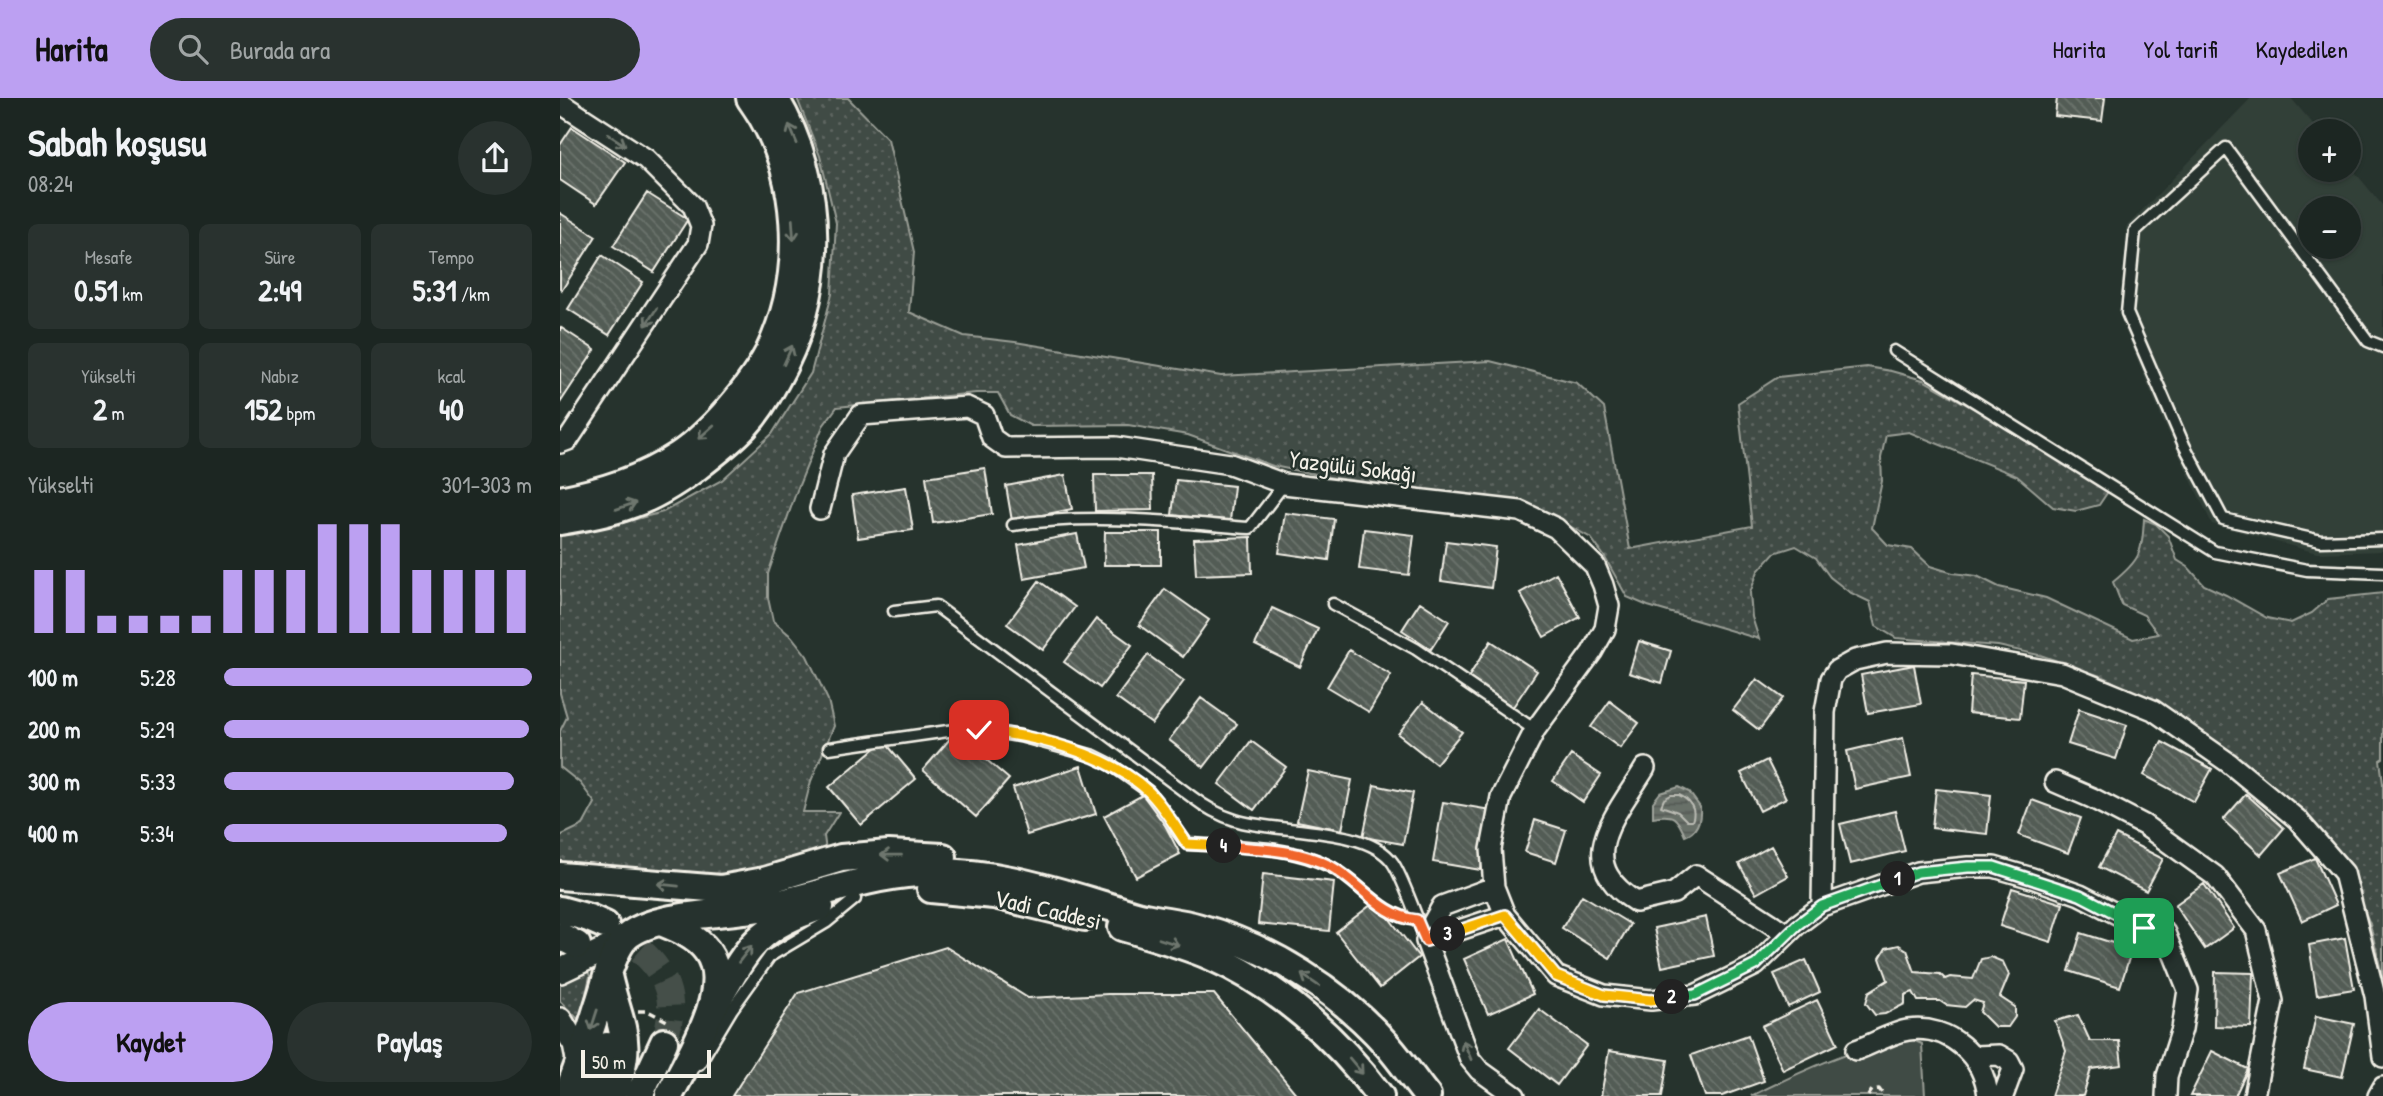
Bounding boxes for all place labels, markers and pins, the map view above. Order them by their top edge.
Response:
pin [949,700,1009,760]
pin: 4 [1206,828,1242,864]
pin: 1 [1880,862,1916,896]
pin [2114,898,2174,958]
pin: 3 [1430,916,1466,952]
pin: 2 [1654,979,1690,1014]

